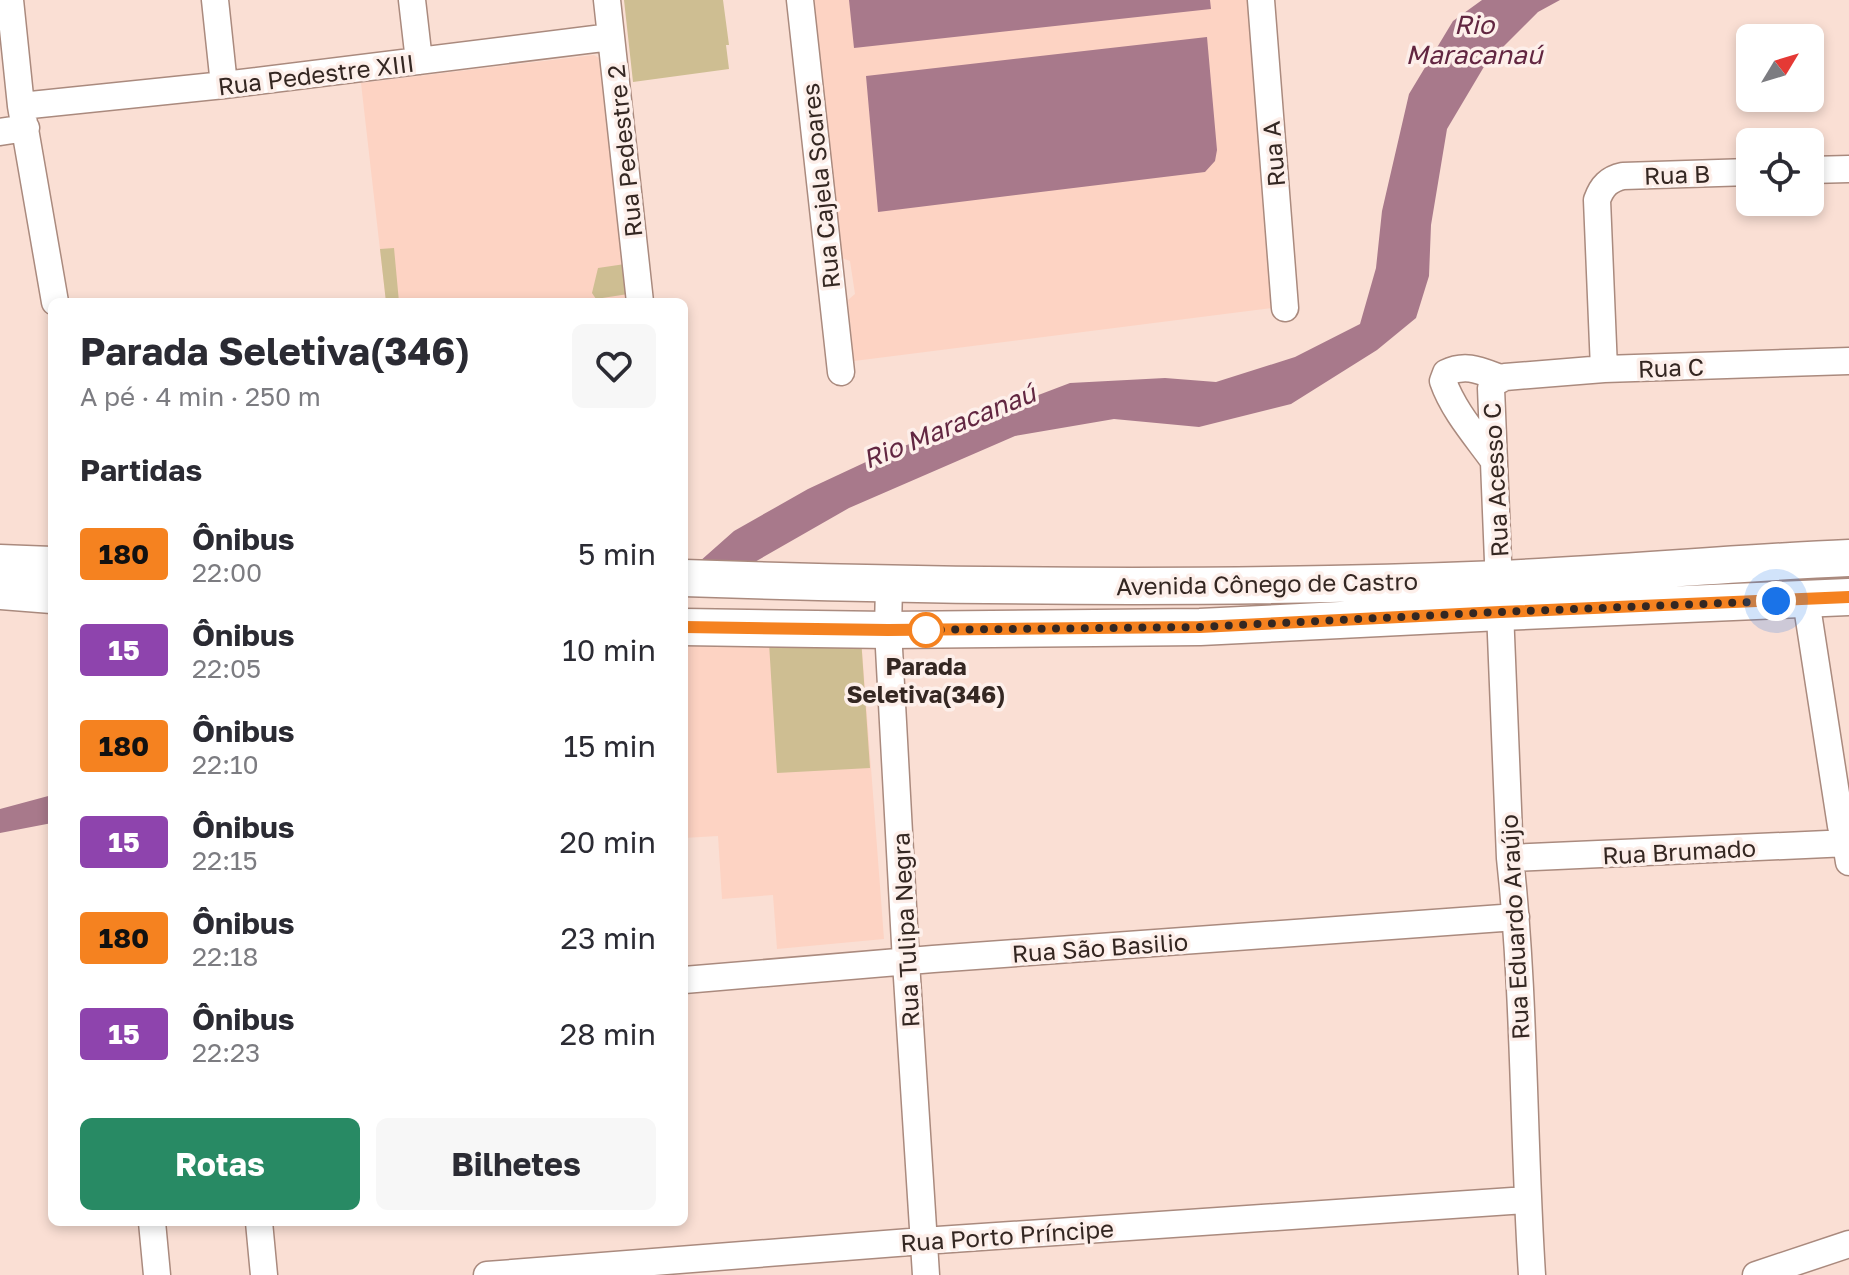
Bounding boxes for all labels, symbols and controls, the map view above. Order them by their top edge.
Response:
water label: Rio Maracanaú [1406,9,1545,70]
north arrow [1736,24,1824,112]
map controls [1736,24,1824,216]
street label: Rua Pedestre XIII [216,48,416,100]
street label: Rua Pedestre 2 [601,63,647,239]
street label: Rua Cajela Soares [795,82,845,290]
street label: Rua A [1256,120,1290,188]
button: locate [1736,128,1824,216]
street label: Rua B [1644,158,1710,190]
button: heart [572,324,656,408]
text: Parada Seletiva(346) [80,328,470,373]
street label: Rua C [1637,351,1705,383]
water label: Rio Maracanaú [858,376,1042,475]
text: A pé · 4 min · 250 m [80,381,321,412]
street label: Rua Acesso C [1476,402,1514,558]
text: Partidas [80,452,202,488]
text: Ônibus [192,521,295,557]
text: 5 min [578,536,656,572]
text: 180 [99,537,149,570]
text: 22:00 [192,557,262,588]
street label: Avenida Cônego de Castro [1116,566,1418,600]
your location [1756,581,1796,621]
marker: Parada Seletiva(346) [909,613,943,647]
text: Ônibus [192,617,295,653]
text: 10 min [562,632,656,668]
text: 15 [108,633,140,666]
place label: Parada Seletiva(346) [847,651,1005,708]
text: 22:05 [192,653,261,684]
text: Ônibus [192,713,295,749]
text: 15 min [564,728,656,764]
text: 180 [99,729,149,762]
text: 22:10 [192,749,259,780]
text: Ônibus [192,809,295,845]
street label: Rua Eduardo Araújo [1494,814,1534,1040]
text: 20 min [559,824,656,860]
text: 15 [108,825,140,858]
street label: Rua Tulipa Negra [885,832,925,1028]
street label: Rua Brumado [1601,832,1757,870]
text: 22:15 [192,845,258,876]
text: Ônibus [192,905,295,941]
text: 23 min [561,920,656,956]
text: 180 [99,921,149,954]
street label: Rua São Basilio [1011,926,1189,968]
text: 22:18 [192,941,258,972]
text: Ônibus [192,1001,295,1037]
text: 28 min [560,1016,656,1052]
text: 15 [108,1017,140,1050]
text: 22:23 [192,1037,260,1068]
button: Rotas [80,1118,360,1210]
button: Bilhetes [376,1118,656,1210]
street label: Rua Porto Príncipe [899,1213,1115,1257]

